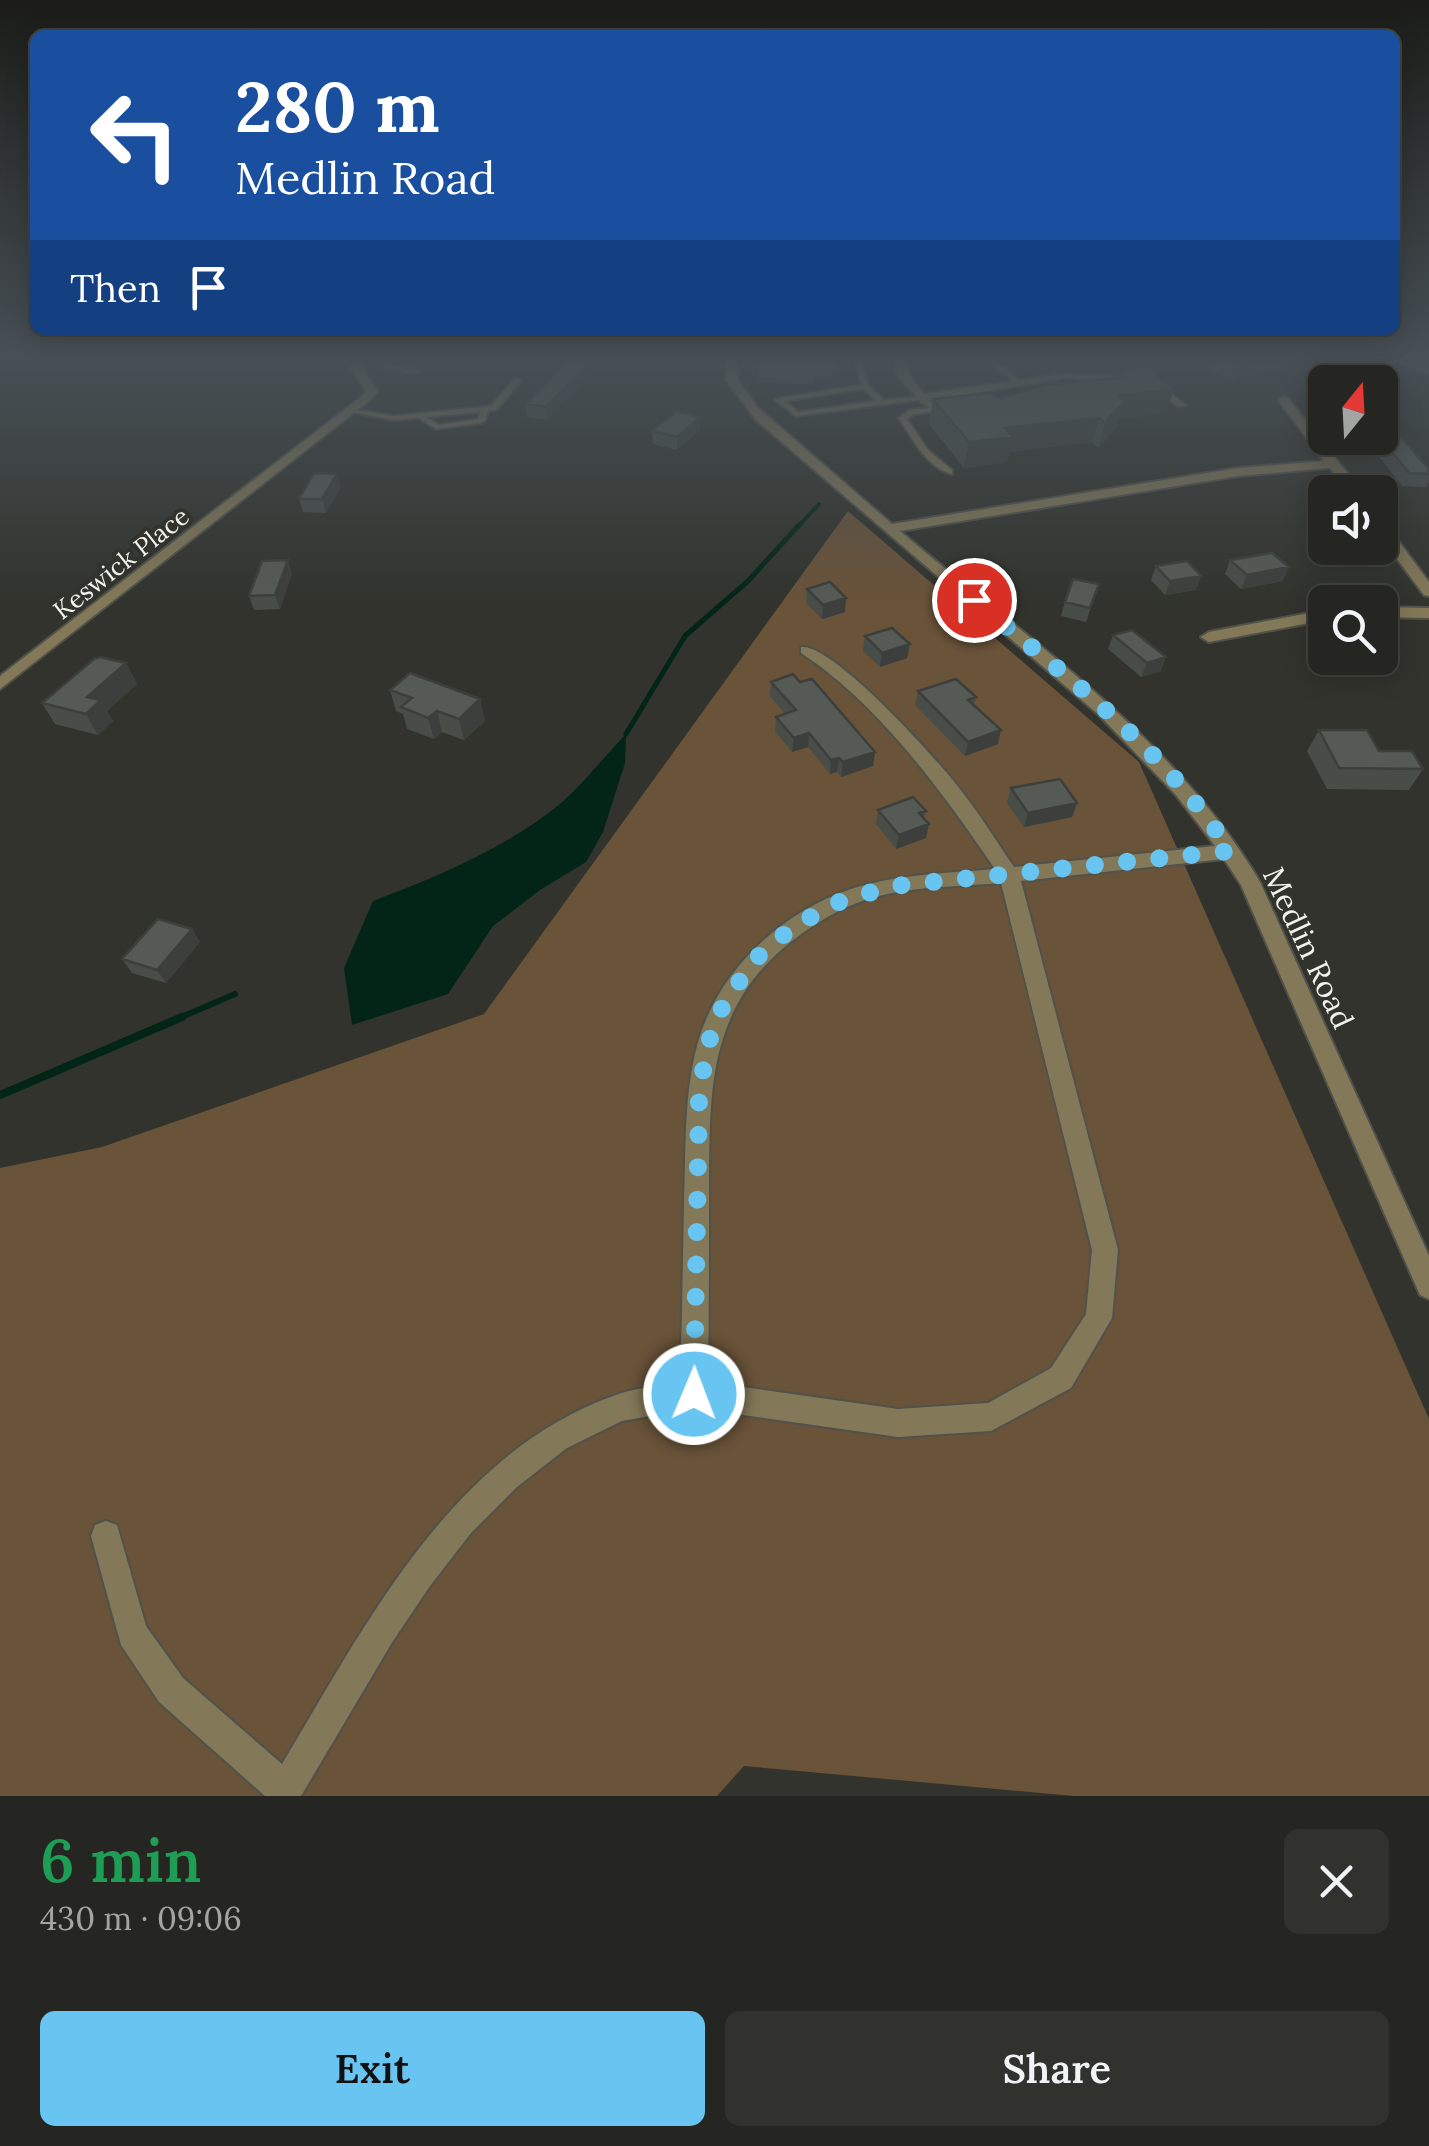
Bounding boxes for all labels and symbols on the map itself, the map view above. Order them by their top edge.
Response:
north arrow [1308,365,1398,455]
street label: Keswick Place [47,500,195,626]
pin [932,558,1017,643]
street label: Medlin Road [1255,861,1363,1034]
position arrow [642,1342,746,1446]

